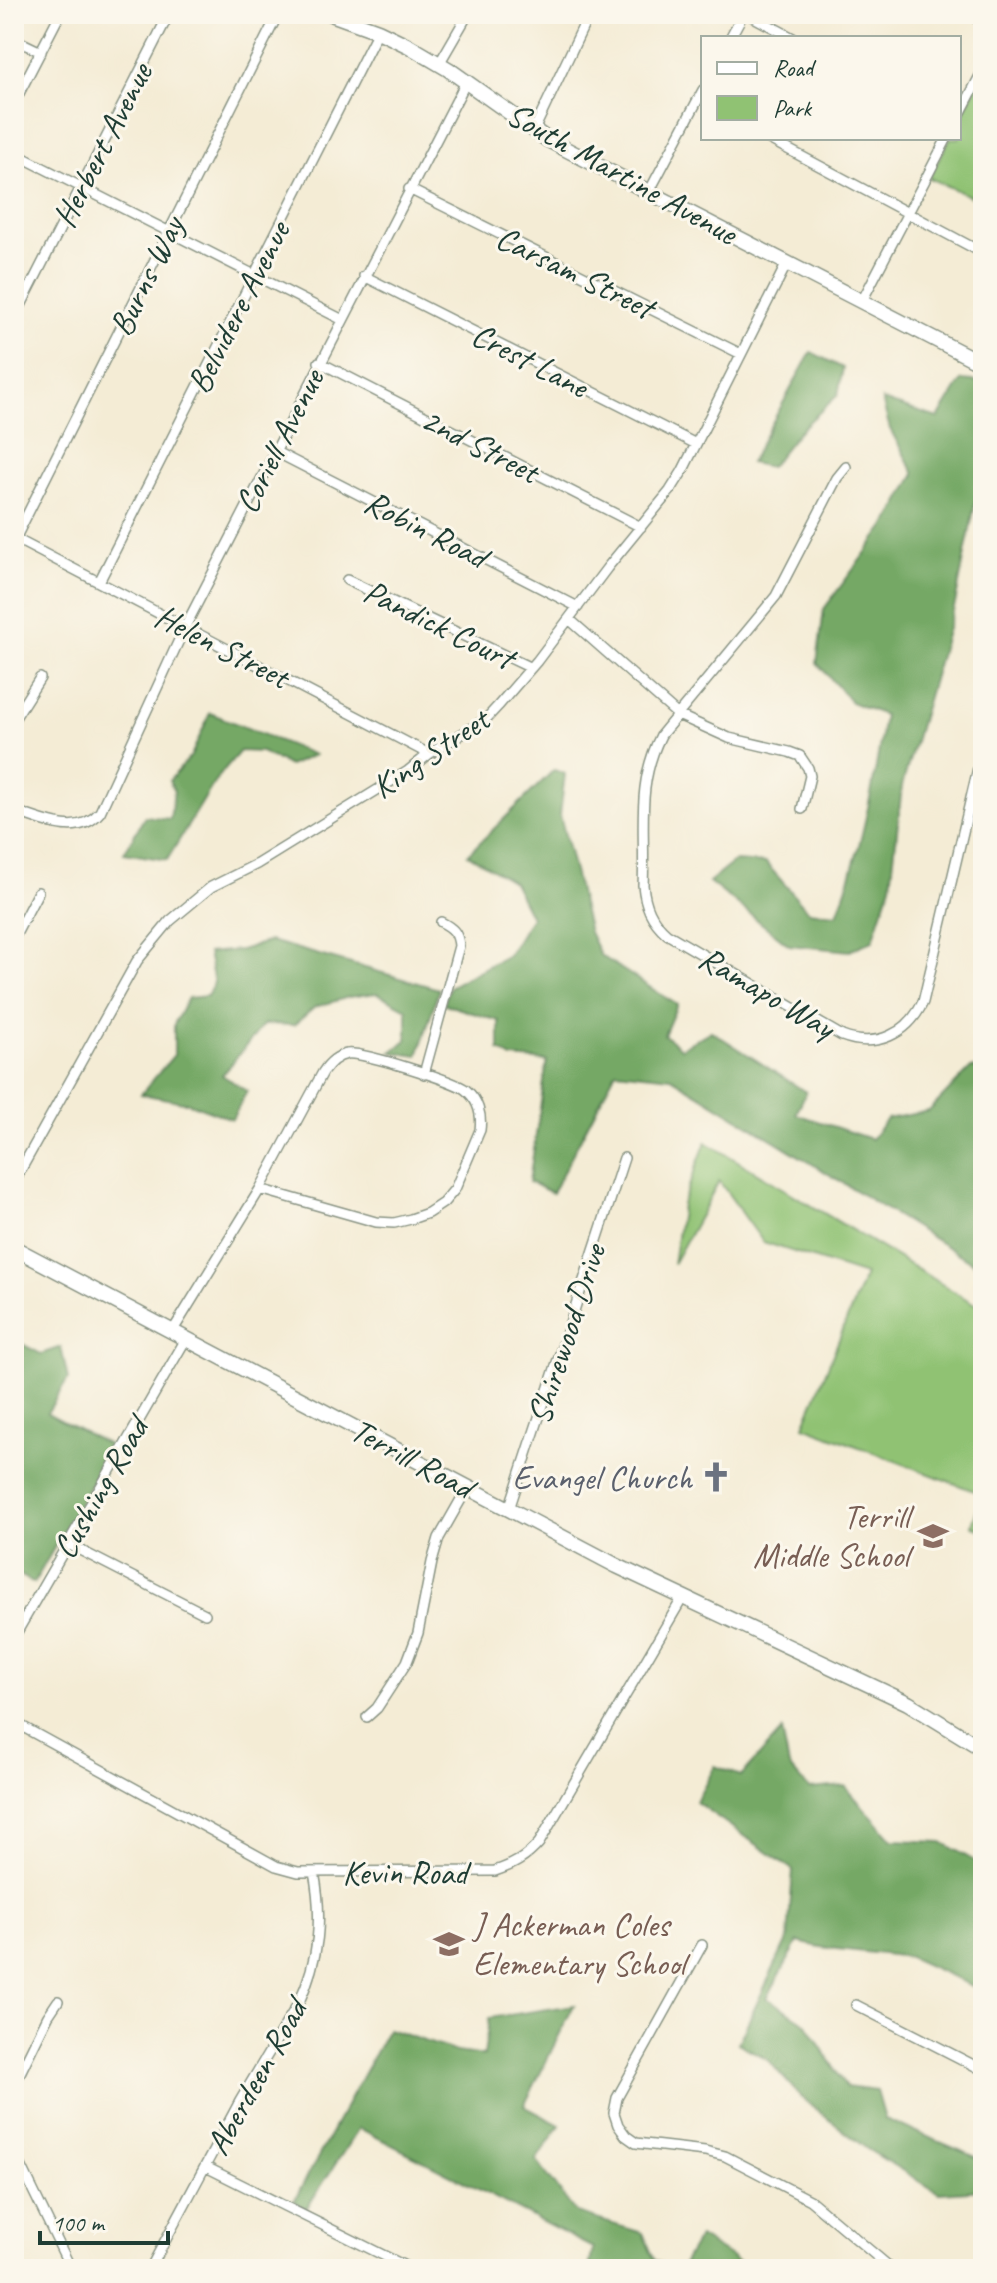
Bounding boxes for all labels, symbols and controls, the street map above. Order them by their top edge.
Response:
legend [701,36,961,140]
text: Road [773,53,817,83]
street label: Herbert Avenue [42,54,163,234]
street label: South Martine Avenue [499,92,746,255]
text: Park [773,93,813,123]
street label: Burns Way [99,207,194,343]
street label: Belvidere Avenue [176,211,301,400]
street label: Carsam Street [489,215,665,331]
street label: Crest Lane [465,312,597,408]
street label: Coriell Avenue [225,360,334,520]
street label: 2nd Street [414,397,549,494]
street label: Robin Road [358,480,499,580]
street label: Pandick Court [357,569,525,681]
street label: Helen Street [148,594,299,700]
street label: King Street [363,696,500,808]
street label: Ramapo Way [692,936,845,1050]
street label: Shirewood Drive [517,1237,616,1429]
street label: Cushing Road [43,1405,160,1566]
street label: Terrill Road [344,1408,485,1511]
place label: Evangel Church [512,1456,694,1499]
church icon: Evangel Church [699,1460,733,1494]
place label: Terrill Middle School [753,1495,915,1577]
school or university icon: Terrill Middle School [916,1519,950,1553]
street label: Kevin Road [343,1851,472,1894]
place label: J Ackerman Coles Elementary School [471,1903,692,1985]
school or university icon: J Ackerman Coles Elementary School [432,1927,466,1961]
street label: Aberdeen Road [196,1987,319,2162]
scale bar [40,2195,168,2245]
text: 100 m [52,2208,106,2238]

